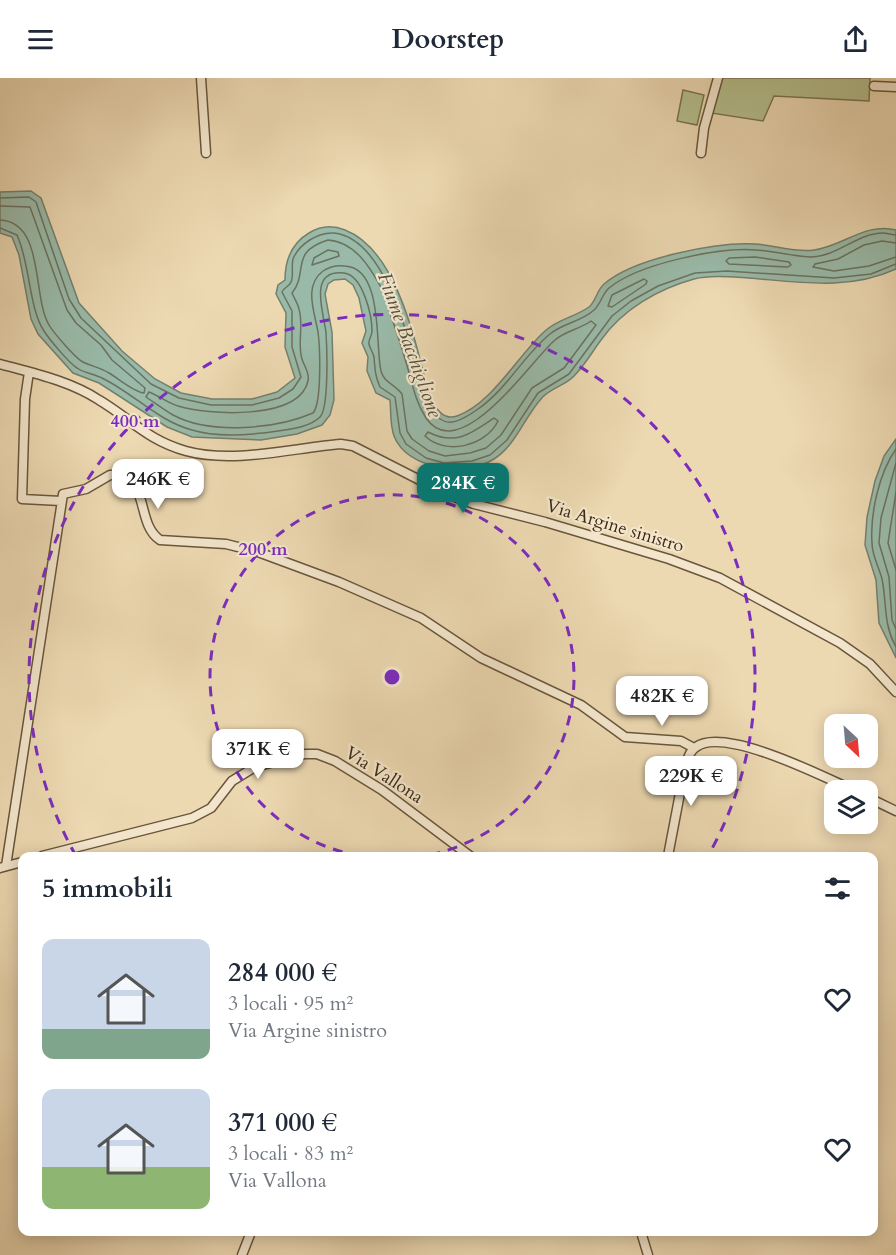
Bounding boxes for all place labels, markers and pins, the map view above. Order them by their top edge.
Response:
pin: 246K € [109,459,207,510]
pin: 284K € [414,463,512,514]
centre of rings [382,667,402,687]
pin: 482K € [613,676,711,727]
pin: 371K € [209,729,307,780]
pin: 229K € [642,756,740,807]

